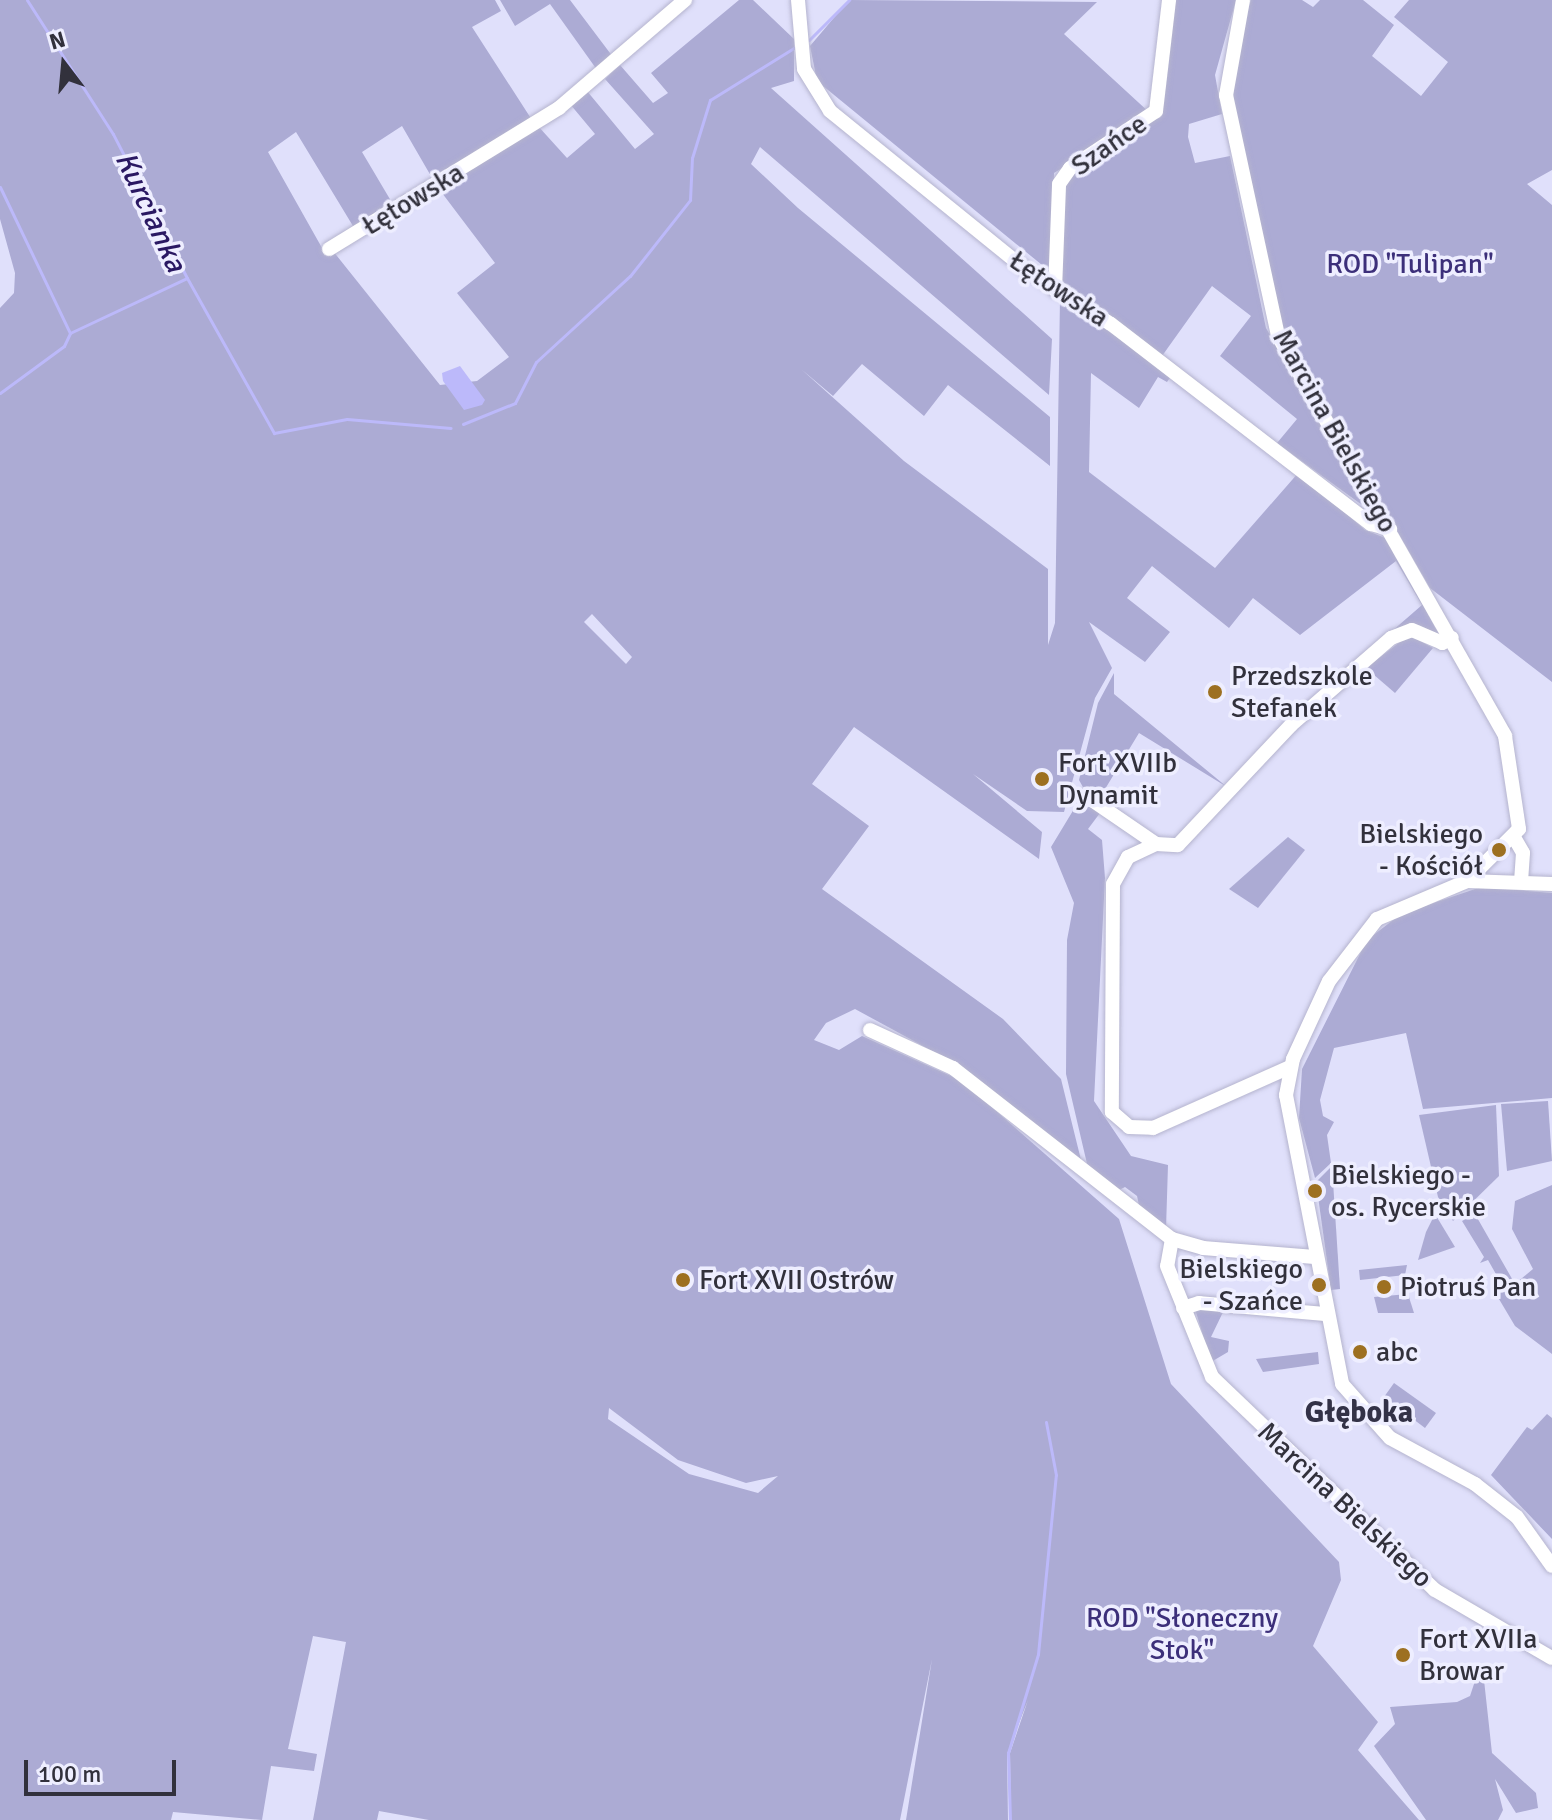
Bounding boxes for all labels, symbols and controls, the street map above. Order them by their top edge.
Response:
north arrow [24,24,104,104]
text: N [46,25,68,56]
street label: Szańce [1065,107,1153,183]
water label: Kurcianka [107,146,193,278]
street label: Łętowska [356,156,470,242]
street label: Łętowska [1003,244,1115,334]
park label: ROD "Tulipan" [1326,247,1494,281]
street label: Marcina Bielskiego [1265,324,1405,538]
place label: Przedszkole Stefanek [1231,659,1373,725]
marker: Przedszkole Stefanek [1206,683,1224,701]
place label: Fort XVIIb Dynamit [1058,746,1177,812]
marker: Fort XVIIb Dynamit [1033,770,1051,788]
place label: Bielskiego - Kościół [1359,817,1483,883]
marker: Bielskiego - Kościół [1490,841,1508,859]
place label: Bielskiego - os. Rycerskie [1331,1158,1486,1224]
marker: Bielskiego - os. Rycerskie [1306,1182,1324,1200]
place label: Bielskiego - Szańce [1179,1252,1303,1318]
place label: Fort XVII Ostrów [699,1263,894,1297]
place label: Piotruś Pan [1400,1270,1536,1304]
marker: Fort XVII Ostrów [674,1271,692,1289]
marker: Bielskiego - Szańce [1310,1276,1328,1294]
marker: Piotruś Pan [1375,1278,1393,1296]
place label: abc [1376,1335,1418,1369]
marker: abc [1351,1343,1369,1361]
district label: Głęboka [1305,1395,1413,1431]
street label: Marcina Bielskiego [1250,1415,1440,1595]
park label: ROD "Słoneczny Stok" [1086,1601,1278,1667]
place label: Fort XVIIa Browar [1419,1622,1537,1688]
marker: Fort XVIIa Browar [1394,1646,1412,1664]
scale bar [28,1744,180,1794]
text: 100 m [38,1759,101,1789]

